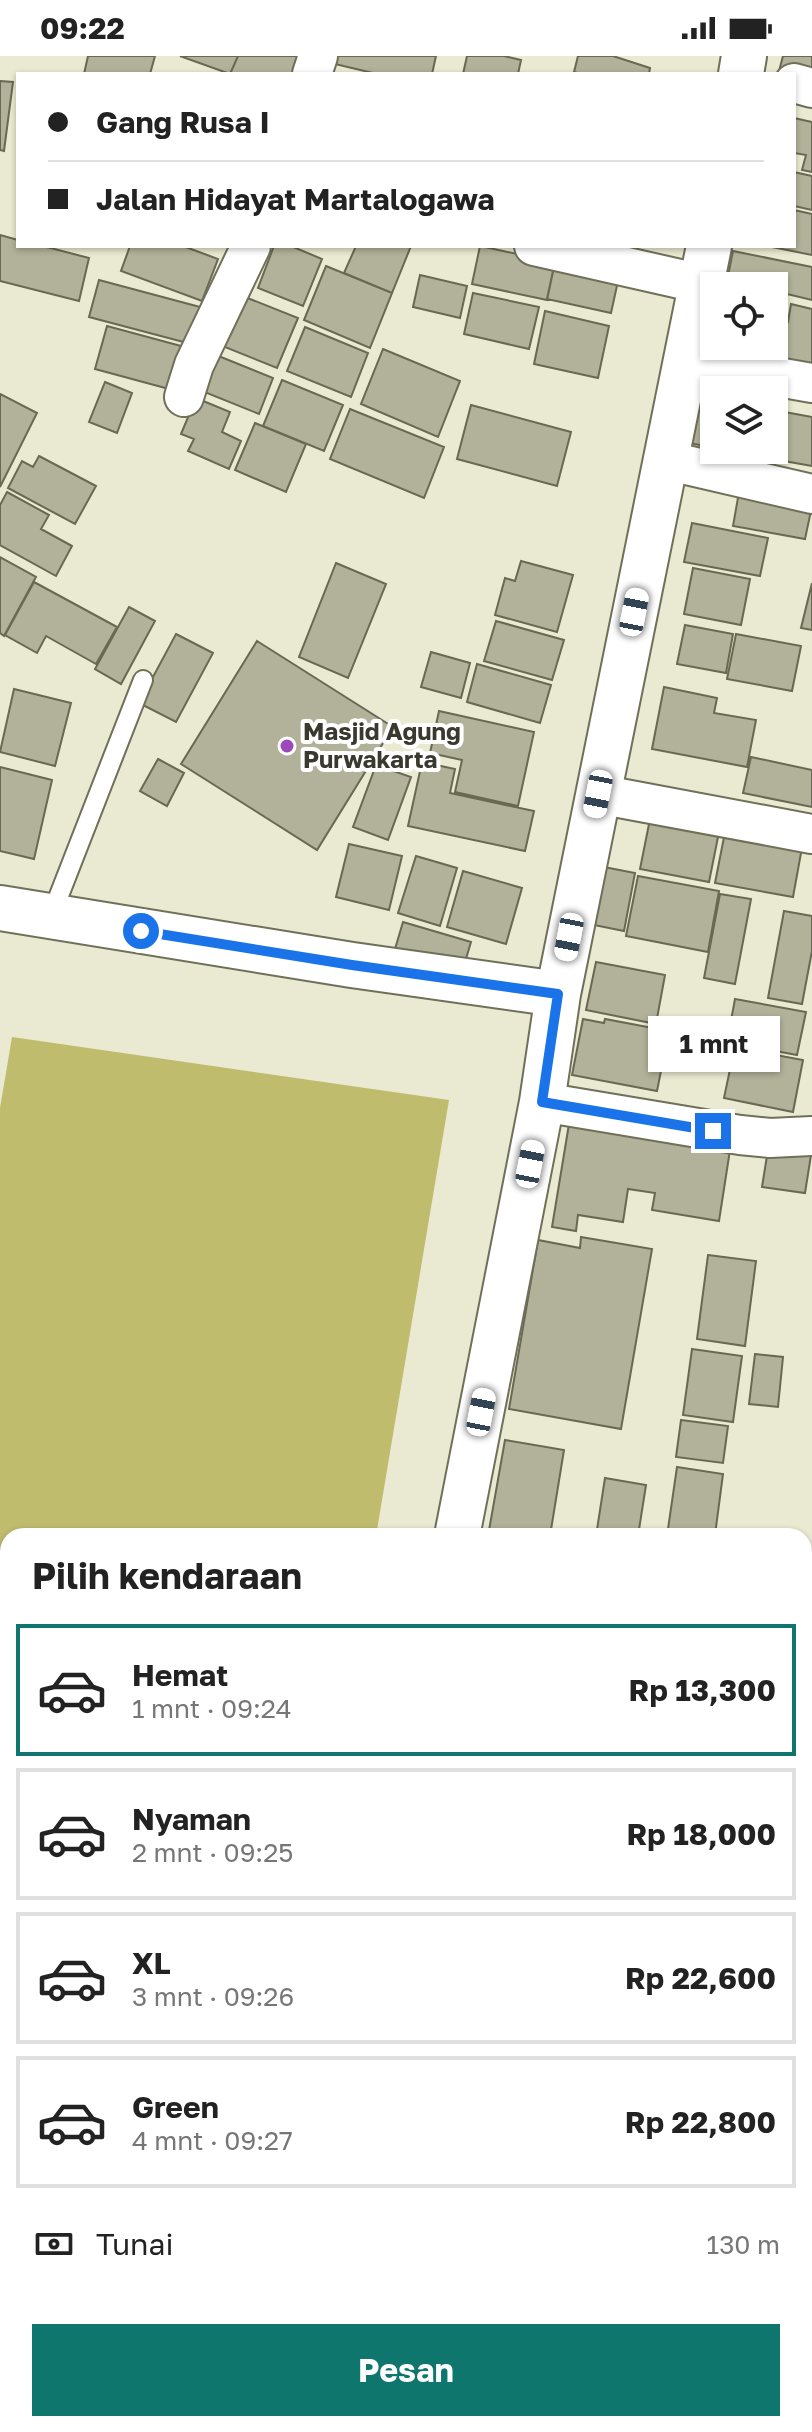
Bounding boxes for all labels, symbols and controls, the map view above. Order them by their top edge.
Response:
text: 09:22 [40,10,125,46]
text: Gang Rusa I [96,104,270,140]
text: Jalan Hidayat Martalogawa [96,181,495,217]
map controls [700,272,788,464]
button: locate [700,272,788,360]
button: layers [700,376,788,464]
car [618,586,650,638]
place label: Masjid Agung Purwakarta [303,716,461,773]
marker: Masjid Agung Purwakarta [278,737,296,755]
car [582,768,614,820]
car [553,911,585,963]
route start [123,913,159,949]
callout: 1 mnt [647,1015,779,1071]
text: 1 mnt [680,1028,748,1059]
route end [695,1113,731,1149]
car [514,1138,546,1190]
car [465,1386,497,1438]
text: Pilih kendaraan [32,1554,302,1597]
icon: car [36,1654,108,1726]
text: Hemat [132,1657,228,1693]
text: Rp 13,300 [629,1672,776,1708]
text: 1 mnt · 09:24 [132,1693,292,1724]
icon: car [36,1798,108,1870]
text: Nyaman [132,1801,251,1837]
text: Rp 18,000 [626,1816,776,1852]
text: 2 mnt · 09:25 [132,1837,293,1868]
icon: car [36,1942,108,2014]
text: XL [132,1945,171,1981]
text: Rp 22,600 [625,1960,776,1996]
text: 3 mnt · 09:26 [132,1981,294,2012]
icon: car [36,2086,108,2158]
text: Green [132,2089,219,2125]
text: Rp 22,800 [625,2104,776,2140]
text: 4 mnt · 09:27 [132,2125,293,2156]
icon: cash [32,2222,76,2266]
text: Tunai [96,2226,174,2262]
text: 130 m [707,2229,780,2260]
button: Pesan [32,2324,780,2416]

